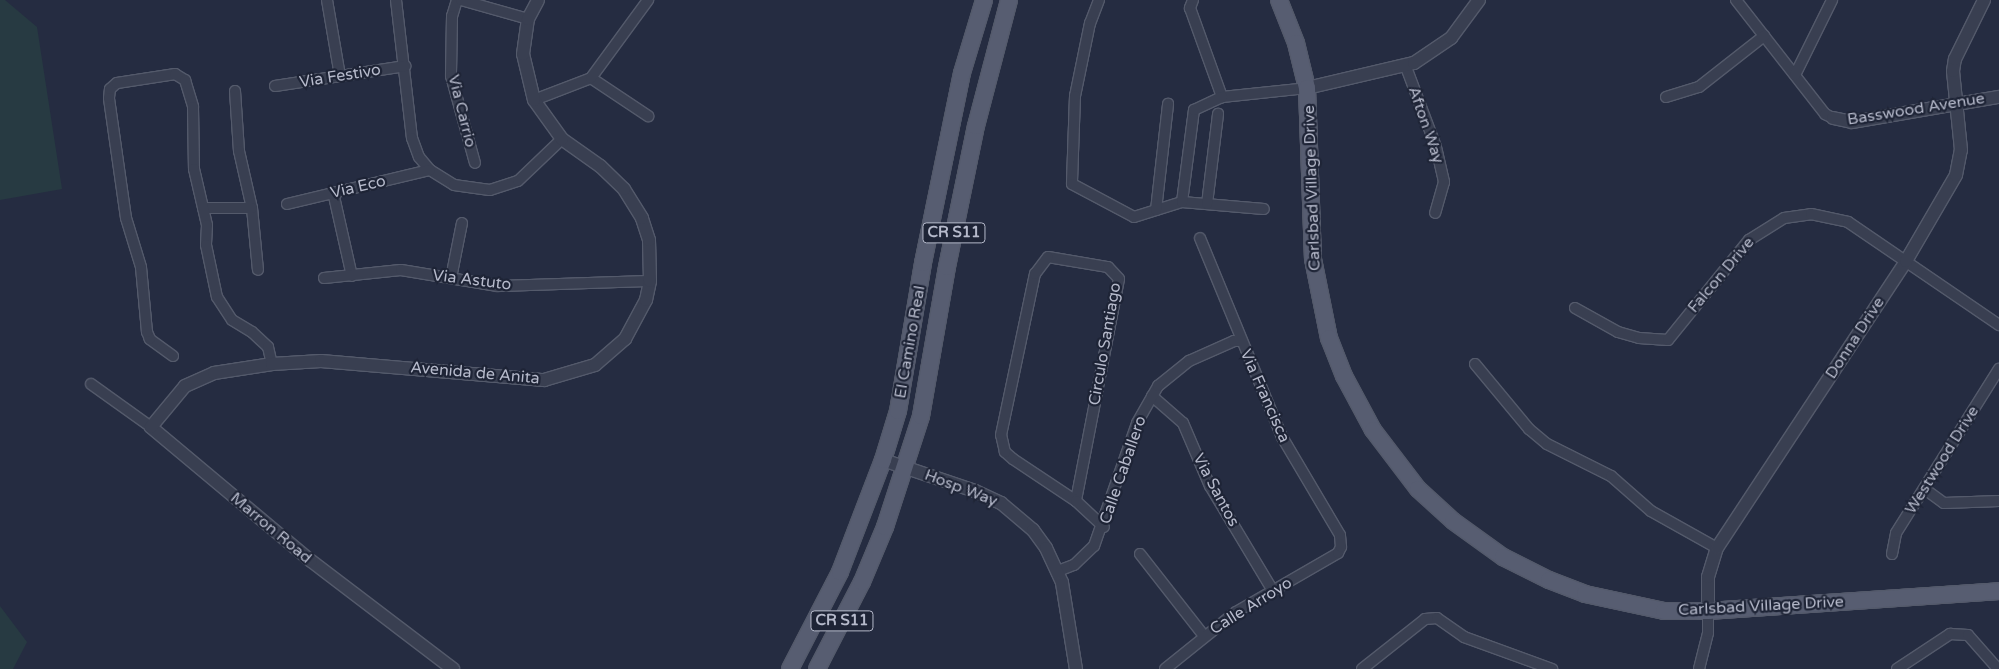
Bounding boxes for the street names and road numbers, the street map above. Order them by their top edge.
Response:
street label: Via Festivo [298,60,382,92]
street label: Via Carrio [444,73,480,149]
street label: Afton Way [1404,84,1448,166]
street label: Basswood Avenue [1846,89,1986,129]
street label: Carlsbad Village Drive [1300,105,1324,271]
street label: Via Eco [328,171,388,203]
road number: CR S11 [922,220,986,246]
street label: Falcon Drive [1684,233,1758,317]
street label: Via Astuto [432,266,512,294]
street label: Circulo Santiago [1085,281,1125,407]
street label: El Camino Real [891,284,929,400]
street label: Donna Drive [1821,294,1889,382]
street label: Via Francisca [1236,346,1294,446]
street label: Avenida de Anita [410,358,540,388]
street label: Westwood Drive [1901,402,1983,518]
street label: Calle Caballero [1096,413,1150,527]
street label: Via Santos [1189,450,1243,530]
street label: Hosp Way [922,465,1000,511]
street label: Marron Road [226,488,316,568]
street label: Calle Arroyo [1206,573,1296,639]
street label: Carlsbad Village Drive [1678,592,1844,620]
road number: CR S11 [810,608,874,634]

